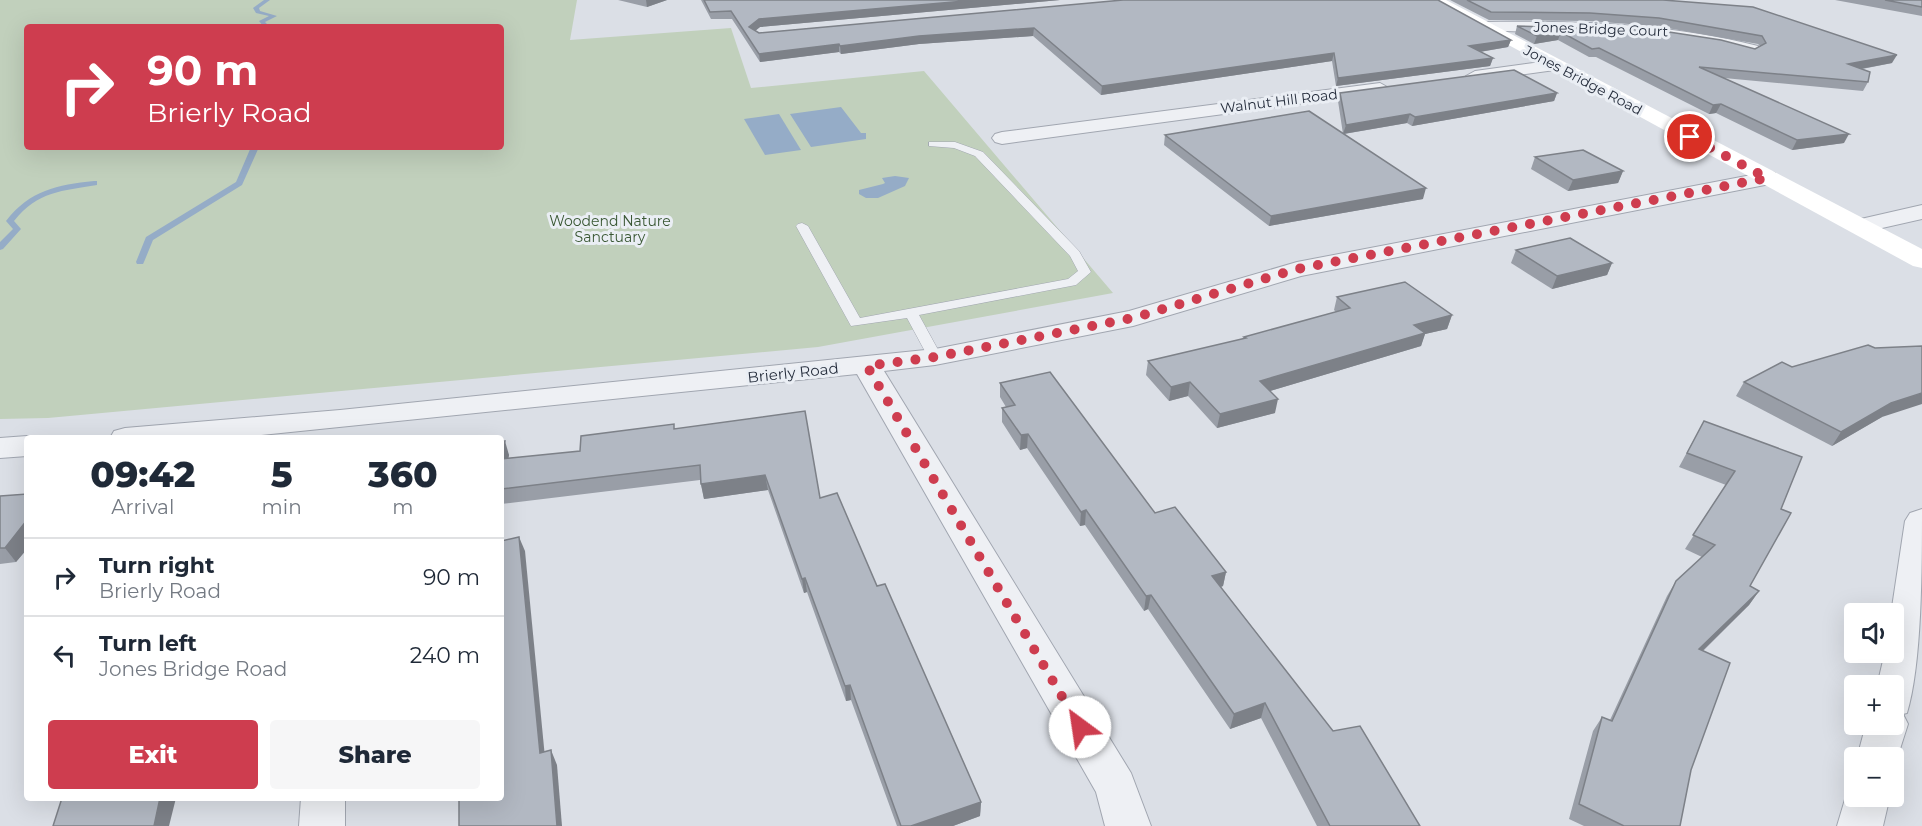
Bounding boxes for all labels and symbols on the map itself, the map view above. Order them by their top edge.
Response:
street label: Jones Bridge Court [1532,18,1669,40]
street label: Jones Bridge Road [1520,41,1645,119]
street label: Walnut Hill Road [1219,85,1339,117]
pin [1664,111,1715,162]
park label: Woodend Nature Sanctuary [549,212,671,246]
street label: Brierly Road [746,358,839,387]
position arrow [1048,695,1112,759]

